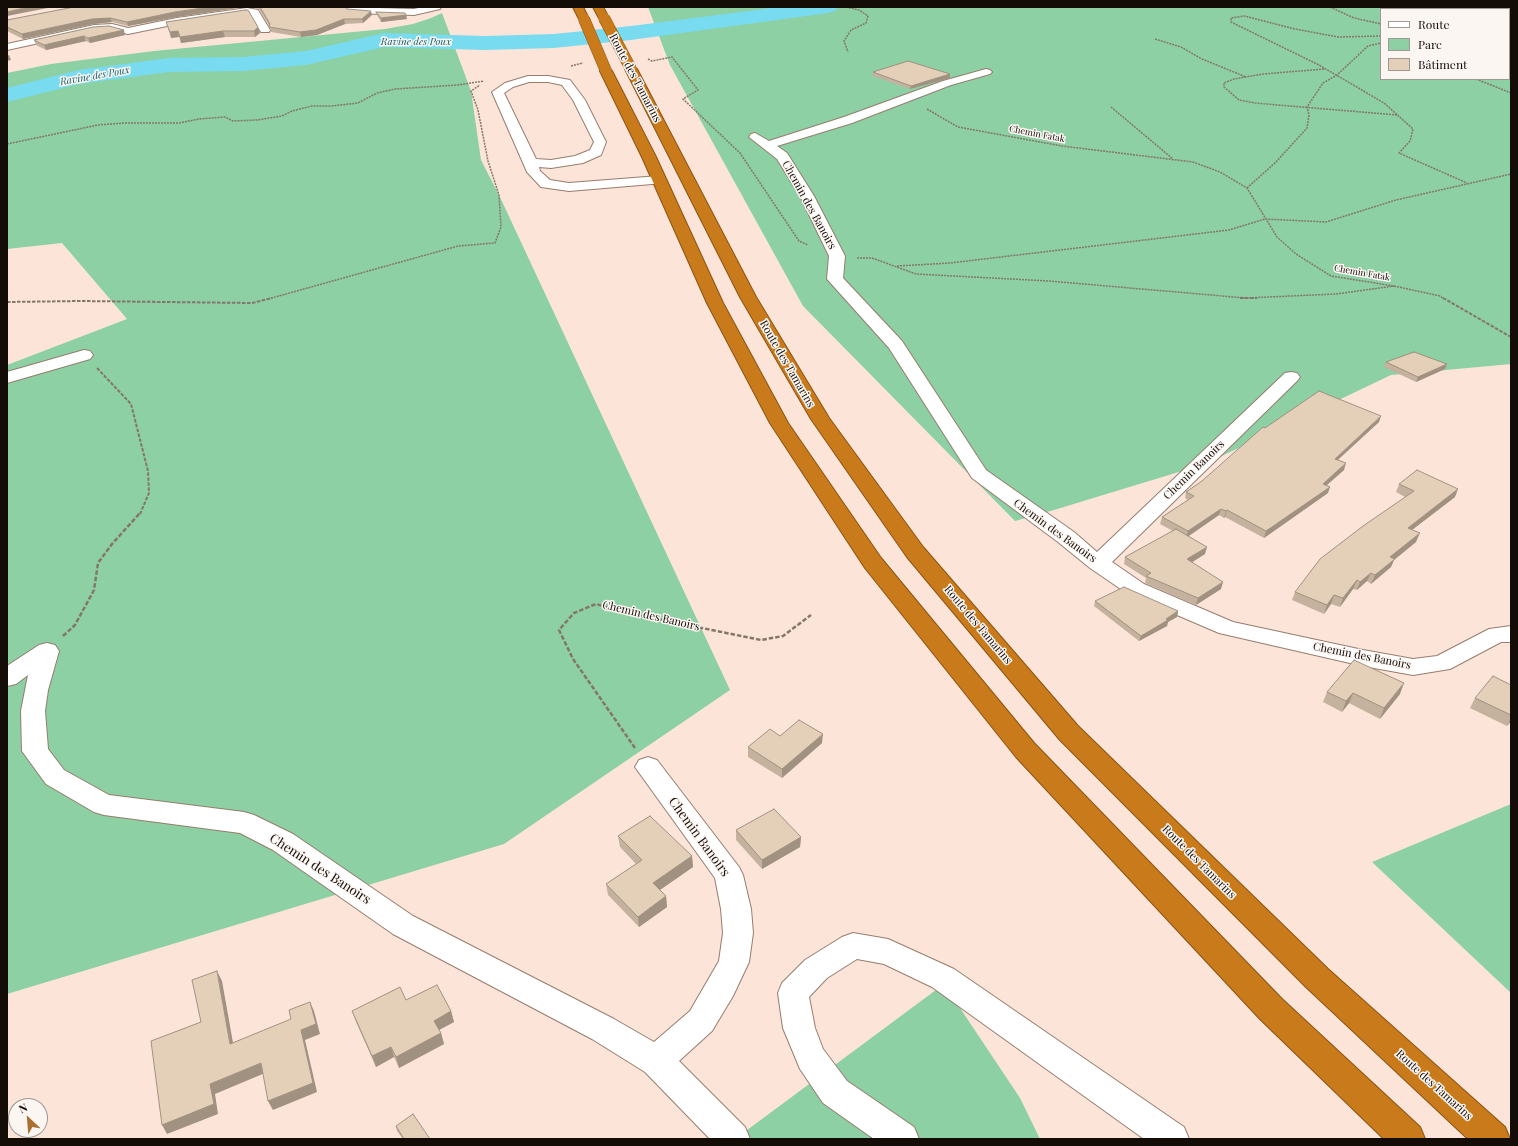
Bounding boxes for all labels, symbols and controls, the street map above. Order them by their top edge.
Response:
legend [1380,8,1510,80]
text: Route [1418,16,1450,32]
street label: Route des Tamarins [606,31,664,125]
water label: Ravine des Poux [381,36,451,48]
text: Parc [1418,36,1442,52]
text: Bâtiment [1418,56,1467,72]
water label: Ravine des Poux [59,64,131,88]
street label: Chemin Fatak [1008,123,1066,145]
street label: Chemin des Banoirs [779,158,839,252]
street label: Chemin Fatak [1333,263,1391,283]
street label: Route des Tamarins [757,318,817,410]
street label: Chemin Banoirs [1161,438,1227,502]
street label: Chemin des Banoirs [1011,496,1099,566]
street label: Route des Tamarins [941,583,1015,667]
street label: Chemin des Banoirs [601,598,701,634]
street label: Chemin des Banoirs [1312,640,1412,672]
street label: Chemin Banoirs [665,794,733,880]
street label: Route des Tamarins [1160,823,1238,901]
street label: Chemin des Banoirs [266,830,374,908]
street label: Route des Tamarins [1393,1047,1475,1123]
north arrow [8,1098,48,1138]
text: N [16,1099,30,1116]

